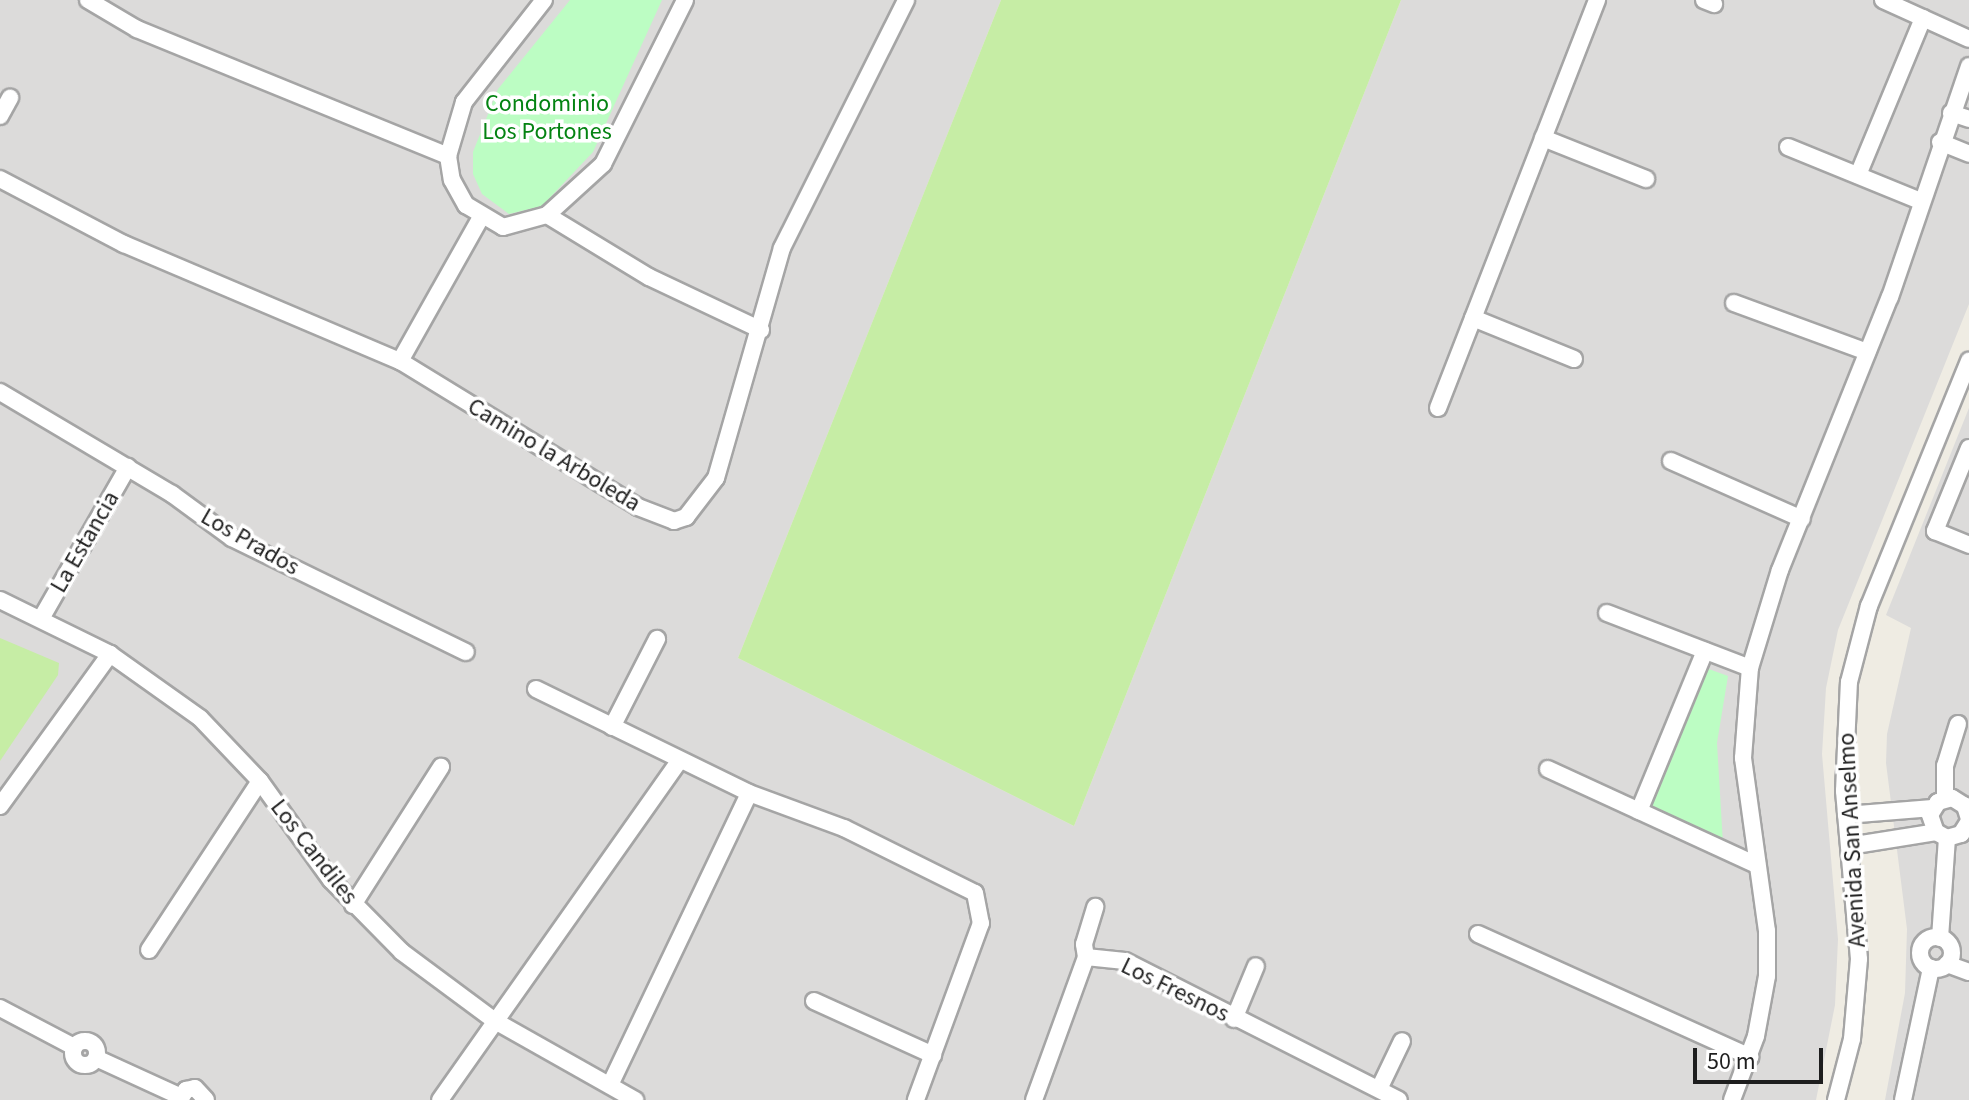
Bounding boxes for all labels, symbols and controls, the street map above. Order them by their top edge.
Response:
park label: Condominio Los Portones [482,90,612,146]
street label: Camino la Arboleda [462,392,646,518]
street label: La Estancia [44,486,126,598]
street label: Los Prados [196,502,304,582]
street label: Avenida San Anselmo [1832,732,1872,948]
street label: Los Candiles [264,794,364,910]
street label: Los Fresnos [1116,951,1234,1029]
scale bar [1697,1032,1827,1082]
text: 50 m [1707,1044,1756,1079]

